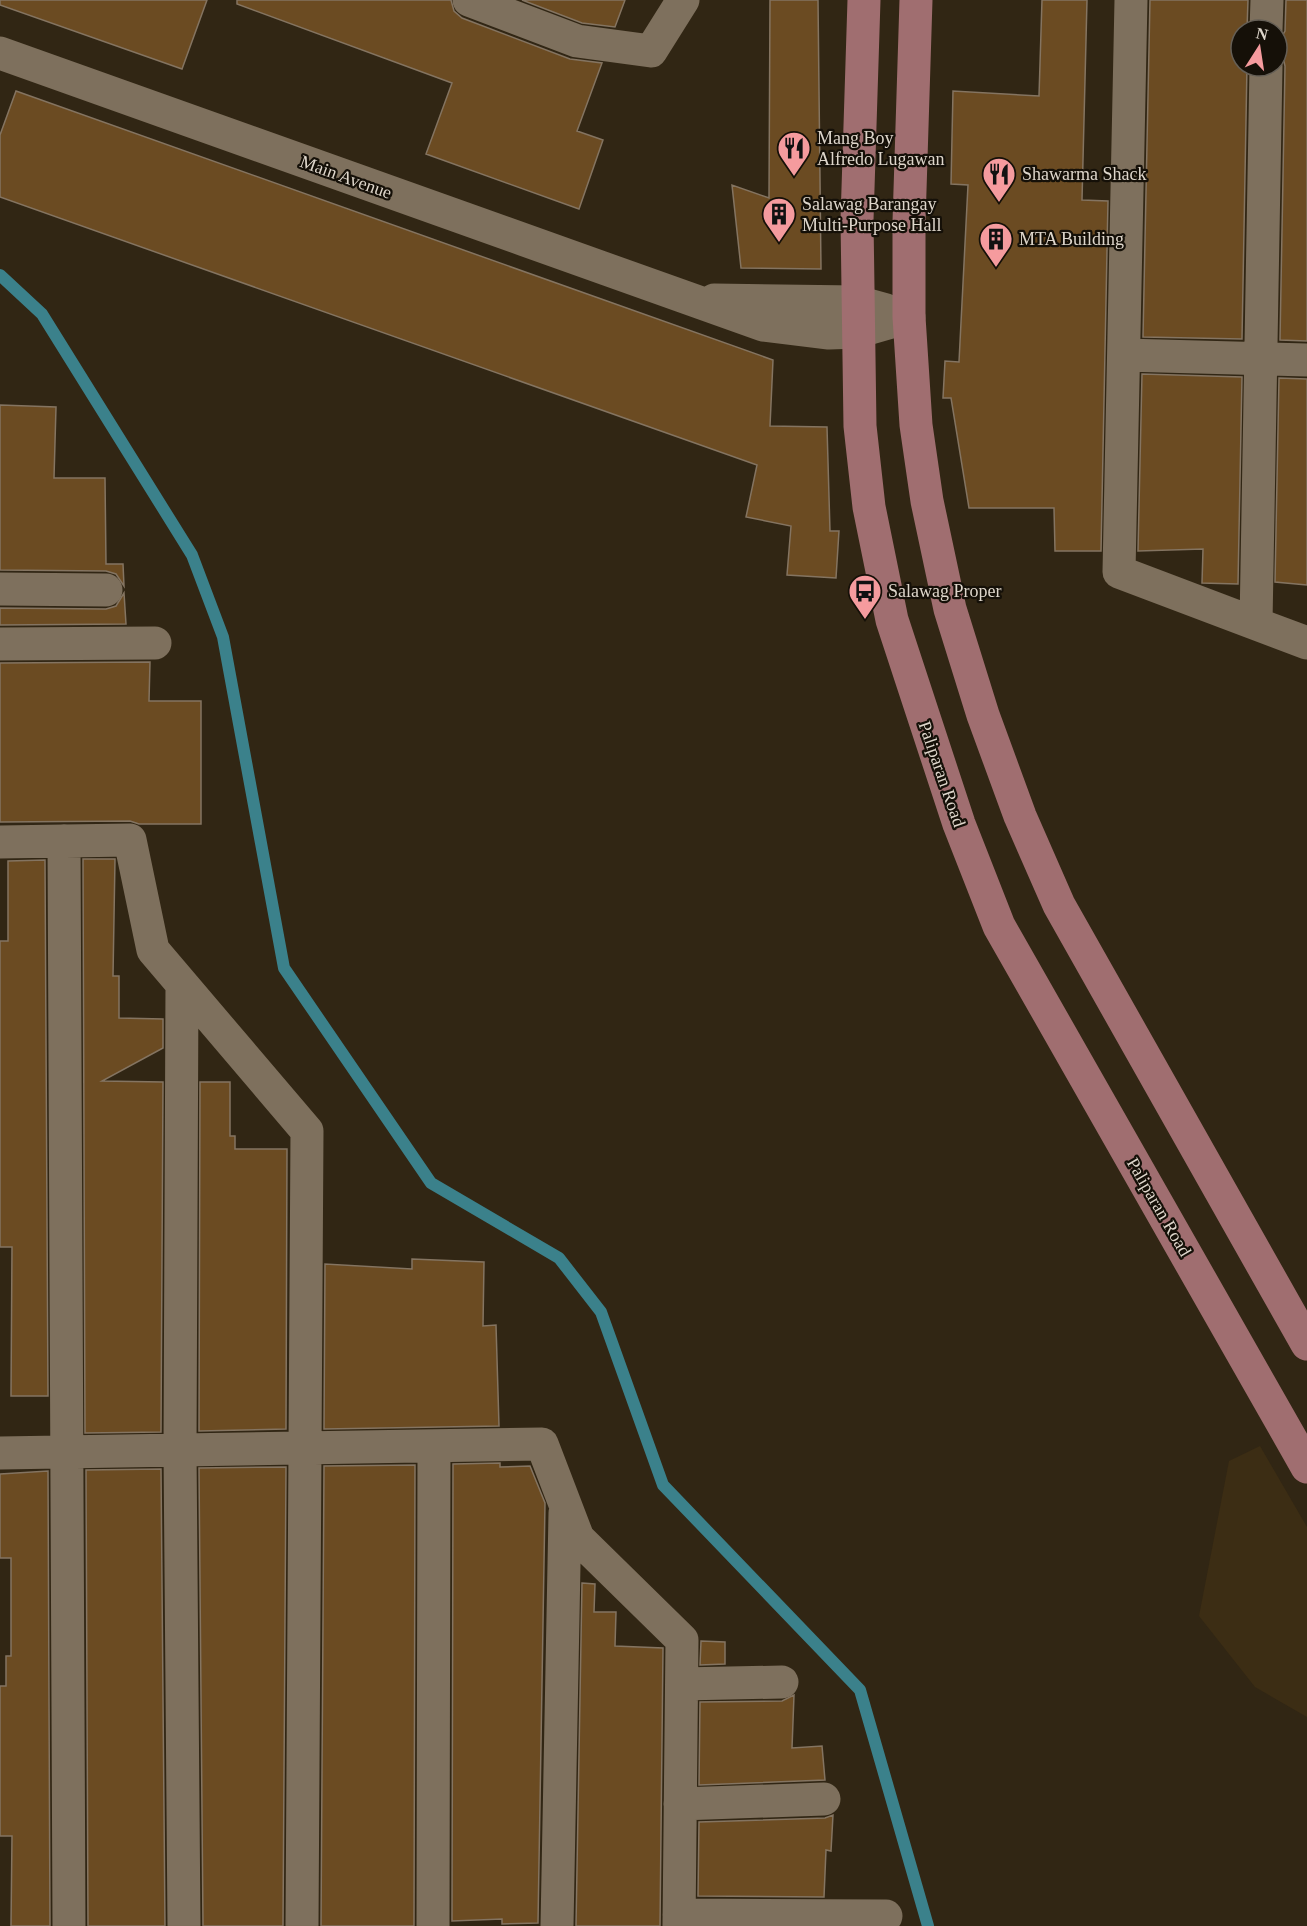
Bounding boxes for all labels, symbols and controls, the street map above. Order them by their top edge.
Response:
north arrow [1229,18,1289,78]
text: N [1255,24,1270,43]
place label: Mang Boy Alfredo Lugawan [817,128,944,169]
restaurant icon: Mang Boy Alfredo Lugawan [776,130,812,177]
street label: Main Avenue [297,151,395,203]
restaurant icon: Shawarma Shack [981,156,1017,203]
place label: Shawarma Shack [1022,164,1146,184]
place label: Salawag Barangay Multi-Purpose Hall [802,194,942,235]
building icon: Salawag Barangay Multi-Purpose Hall [761,196,797,243]
building icon: MTA Building [978,221,1014,268]
place label: MTA Building [1019,229,1124,249]
bus stop icon: Salawag Proper [847,573,883,620]
place label: Salawag Proper [888,581,1001,601]
street label: Paliparan Road [915,719,969,829]
street label: Paliparan Road [1123,1154,1195,1260]

